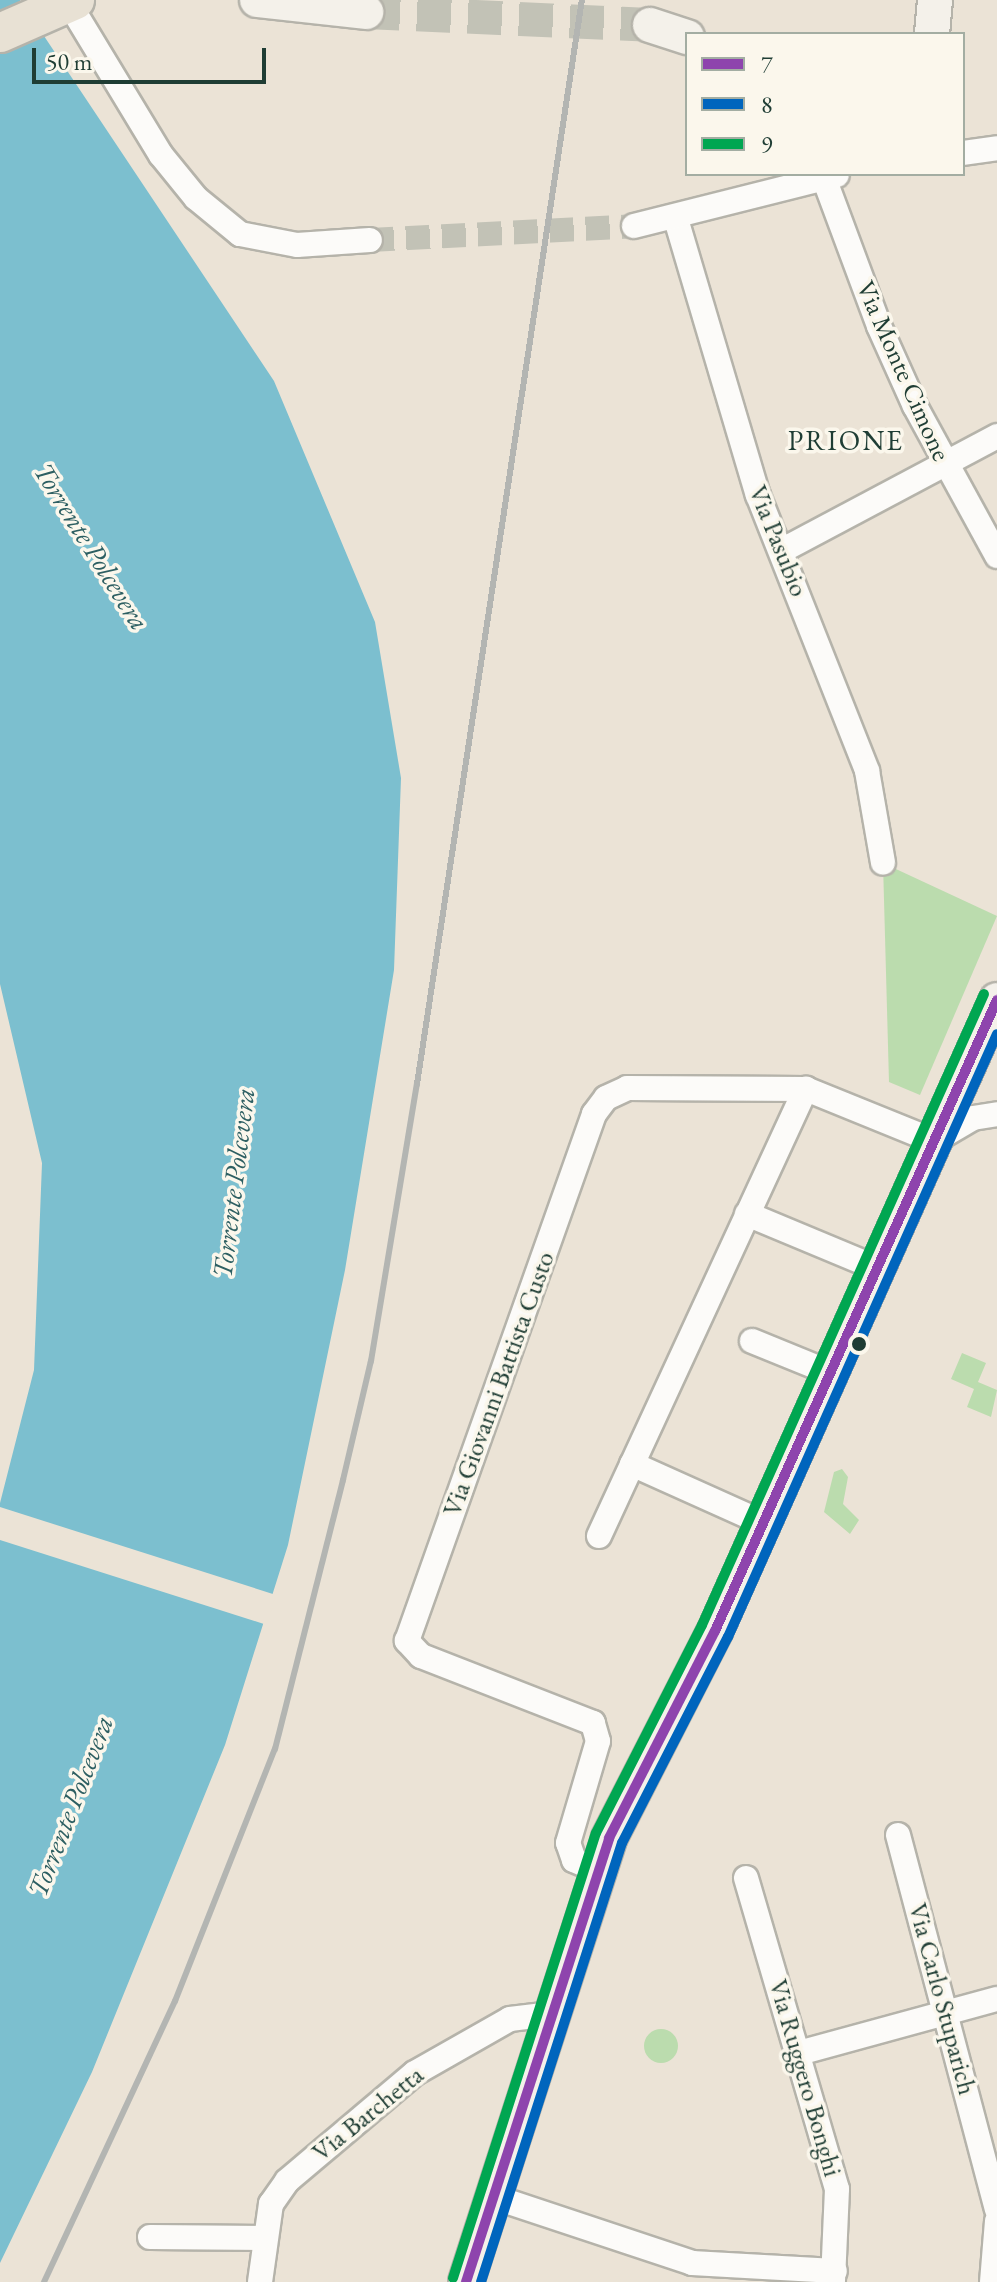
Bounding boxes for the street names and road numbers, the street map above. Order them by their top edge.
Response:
street label: Via Monte Cimone [849,276,957,466]
street label: Via Pasubio [742,481,814,601]
street label: Via Giovanni Battista Custo [437,1248,561,1520]
street label: Via Carlo Stuparich [901,1900,983,2098]
street label: Via Ruggero Bonghi [762,1976,848,2180]
street label: Via Barchetta [306,2060,430,2168]

